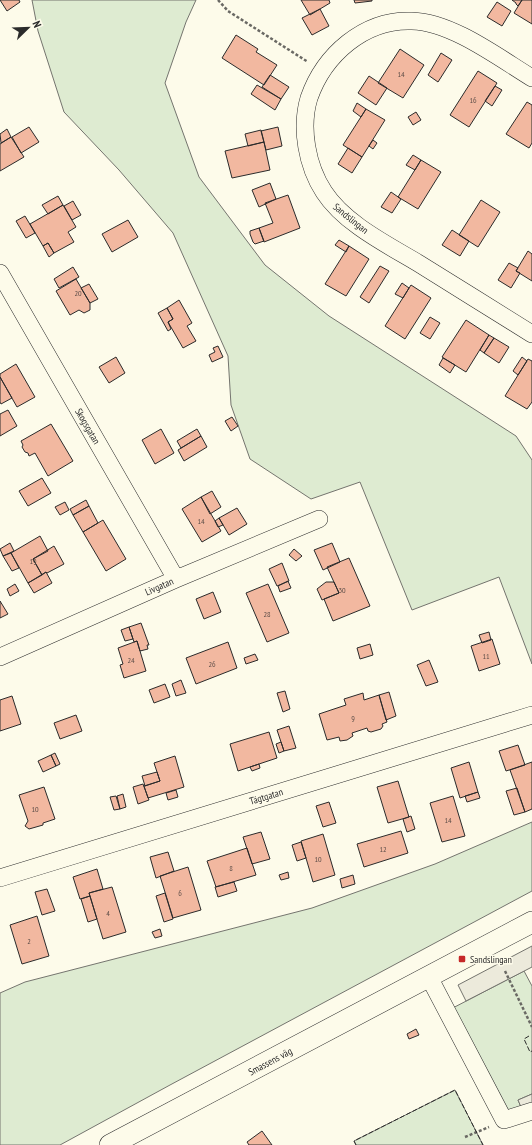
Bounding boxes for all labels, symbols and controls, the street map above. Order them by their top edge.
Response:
north arrow [8,8,48,48]
text: N [30,19,45,30]
house number: 14 [397,69,405,79]
house number: 16 [469,95,477,105]
street label: Sandslingan [330,200,371,237]
house number: 20 [74,288,82,298]
street label: Skogsgatan [72,406,103,447]
house number: 14 [197,516,205,526]
house number: 19 [29,556,37,566]
street label: Livgatan [143,574,175,598]
house number: 30 [338,585,346,595]
house number: 28 [263,609,271,619]
house number: 11 [482,651,490,661]
house number: 24 [127,655,135,665]
house number: 26 [208,659,216,669]
house number: 9 [351,713,355,723]
street label: Tägtgatan [248,785,284,808]
house number: 10 [31,804,39,814]
house number: 14 [444,815,452,825]
house number: 12 [379,844,387,854]
house number: 10 [314,854,322,864]
house number: 8 [229,863,233,873]
house number: 6 [178,888,182,898]
house number: 4 [106,908,110,918]
house number: 2 [27,936,31,946]
place label: Sandslingan [470,953,512,966]
marker: Sandslingan [457,954,467,964]
street label: Smassens väg [246,1044,294,1078]

